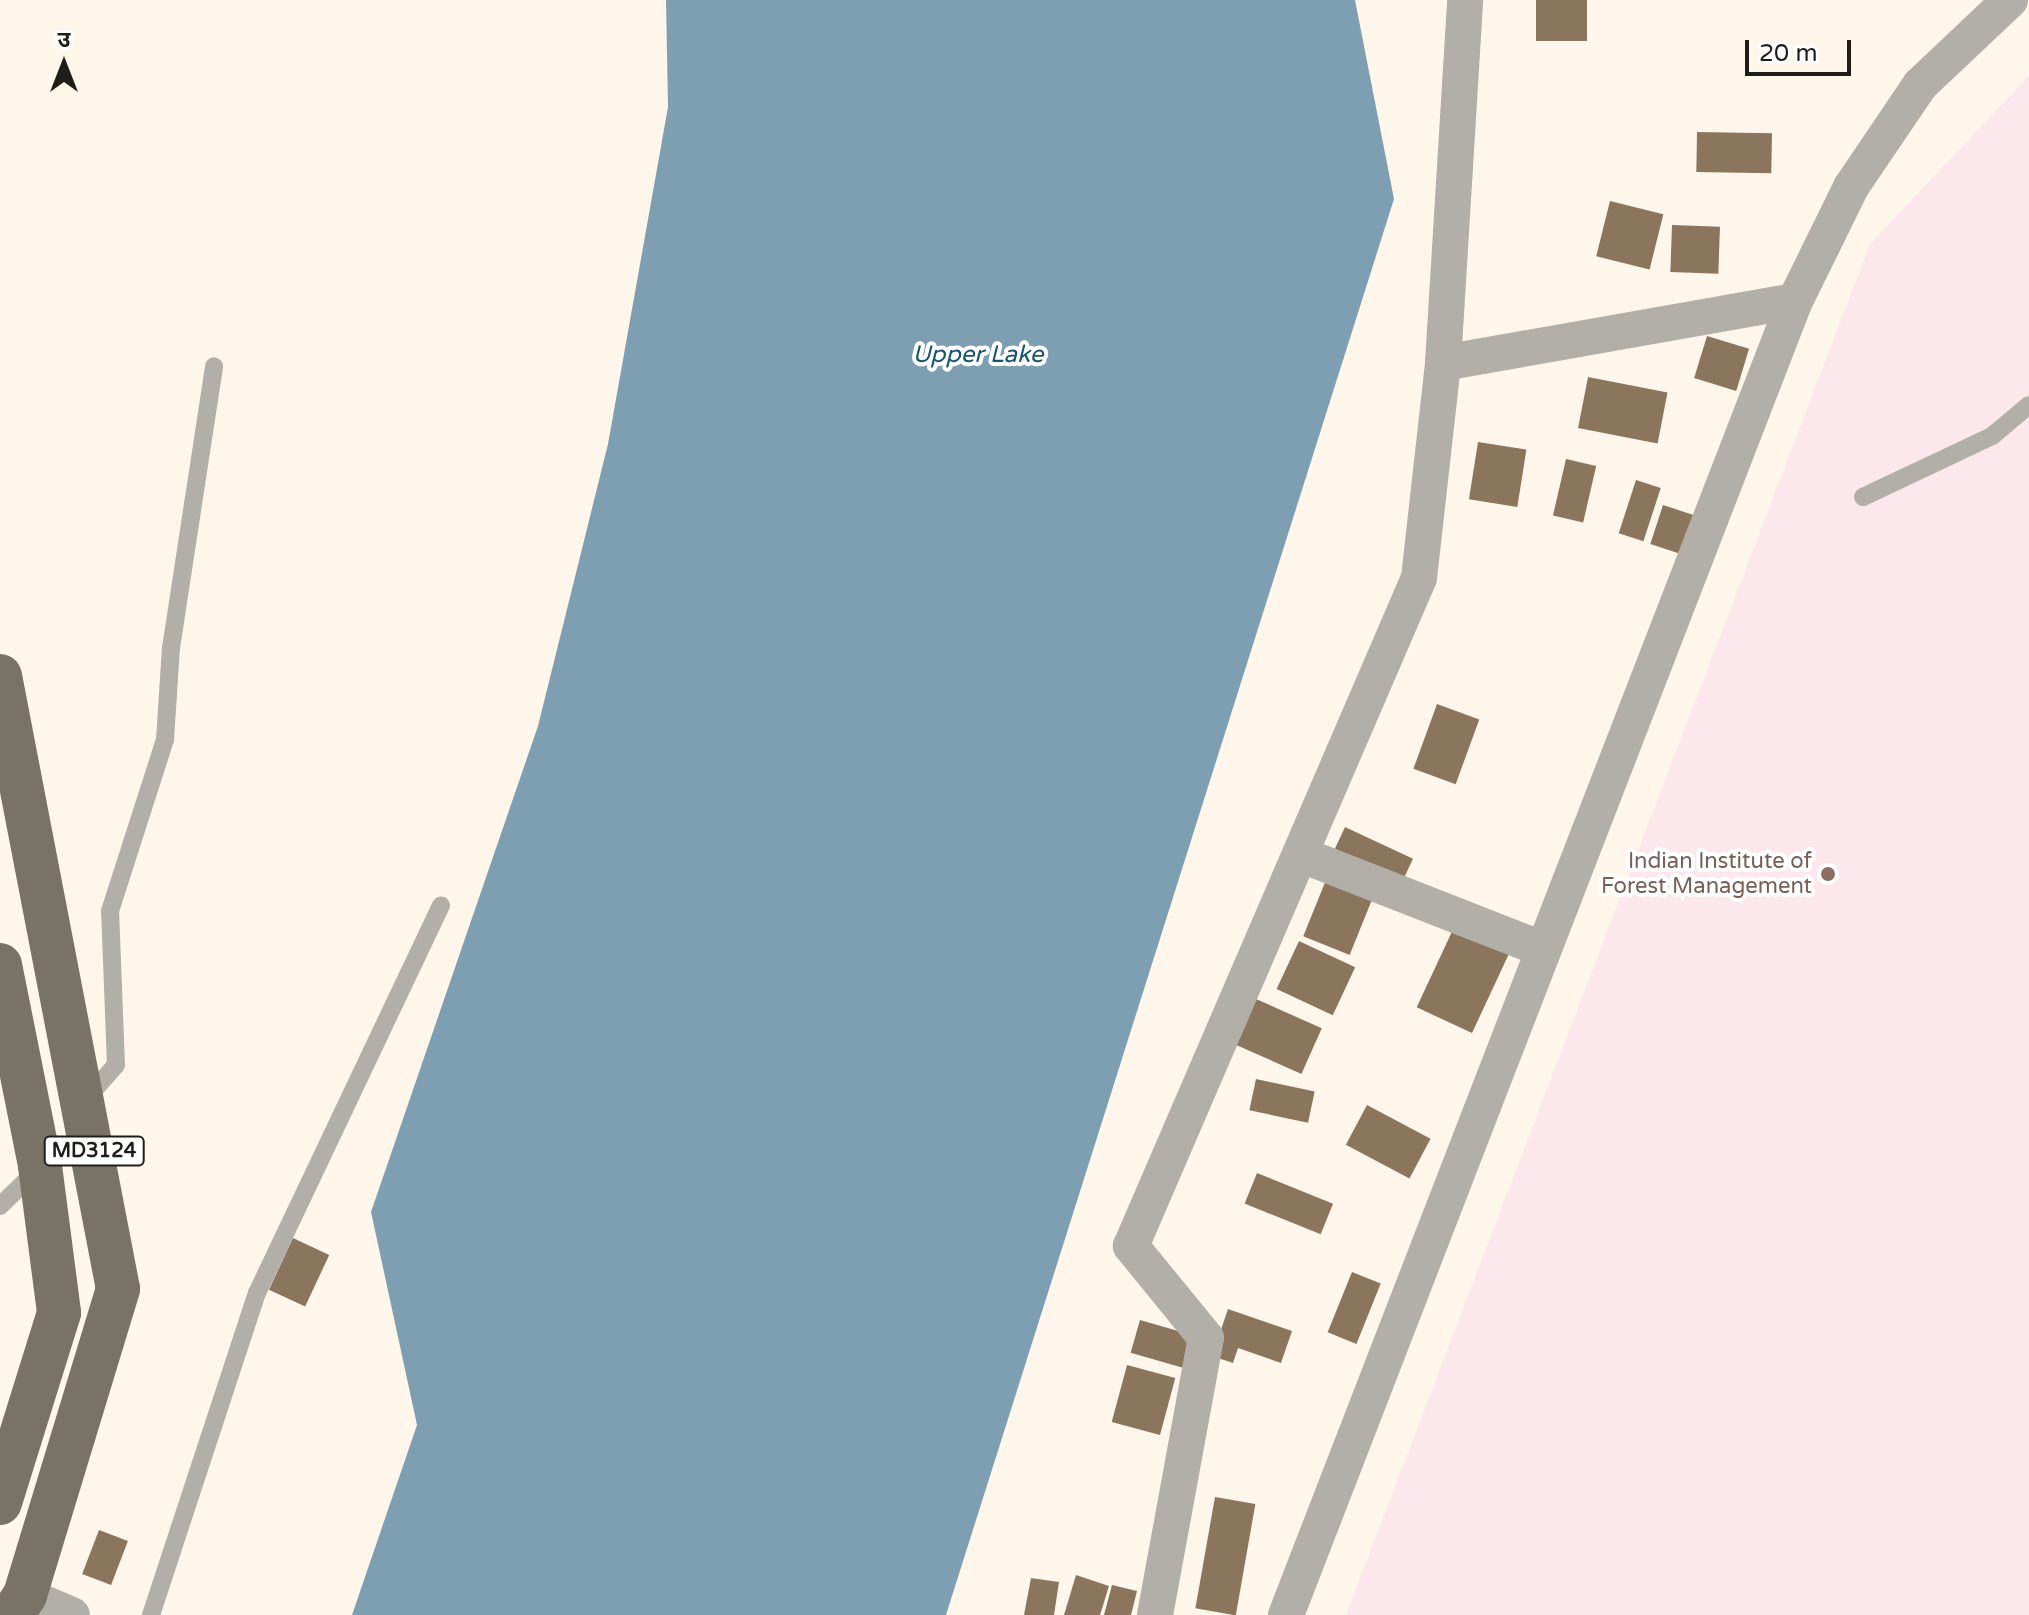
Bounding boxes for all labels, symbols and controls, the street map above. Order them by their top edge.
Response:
north arrow [24,24,104,104]
scale bar [1749,24,1855,74]
text: उ [58,27,70,53]
text: 20 m [1759,39,1817,68]
water label: Upper Lake [913,341,1043,369]
place label: Indian Institute of Forest Management [1601,848,1812,900]
marker: Indian Institute of Forest Management [1819,865,1837,883]
road number: MD3124 [42,1135,146,1167]

